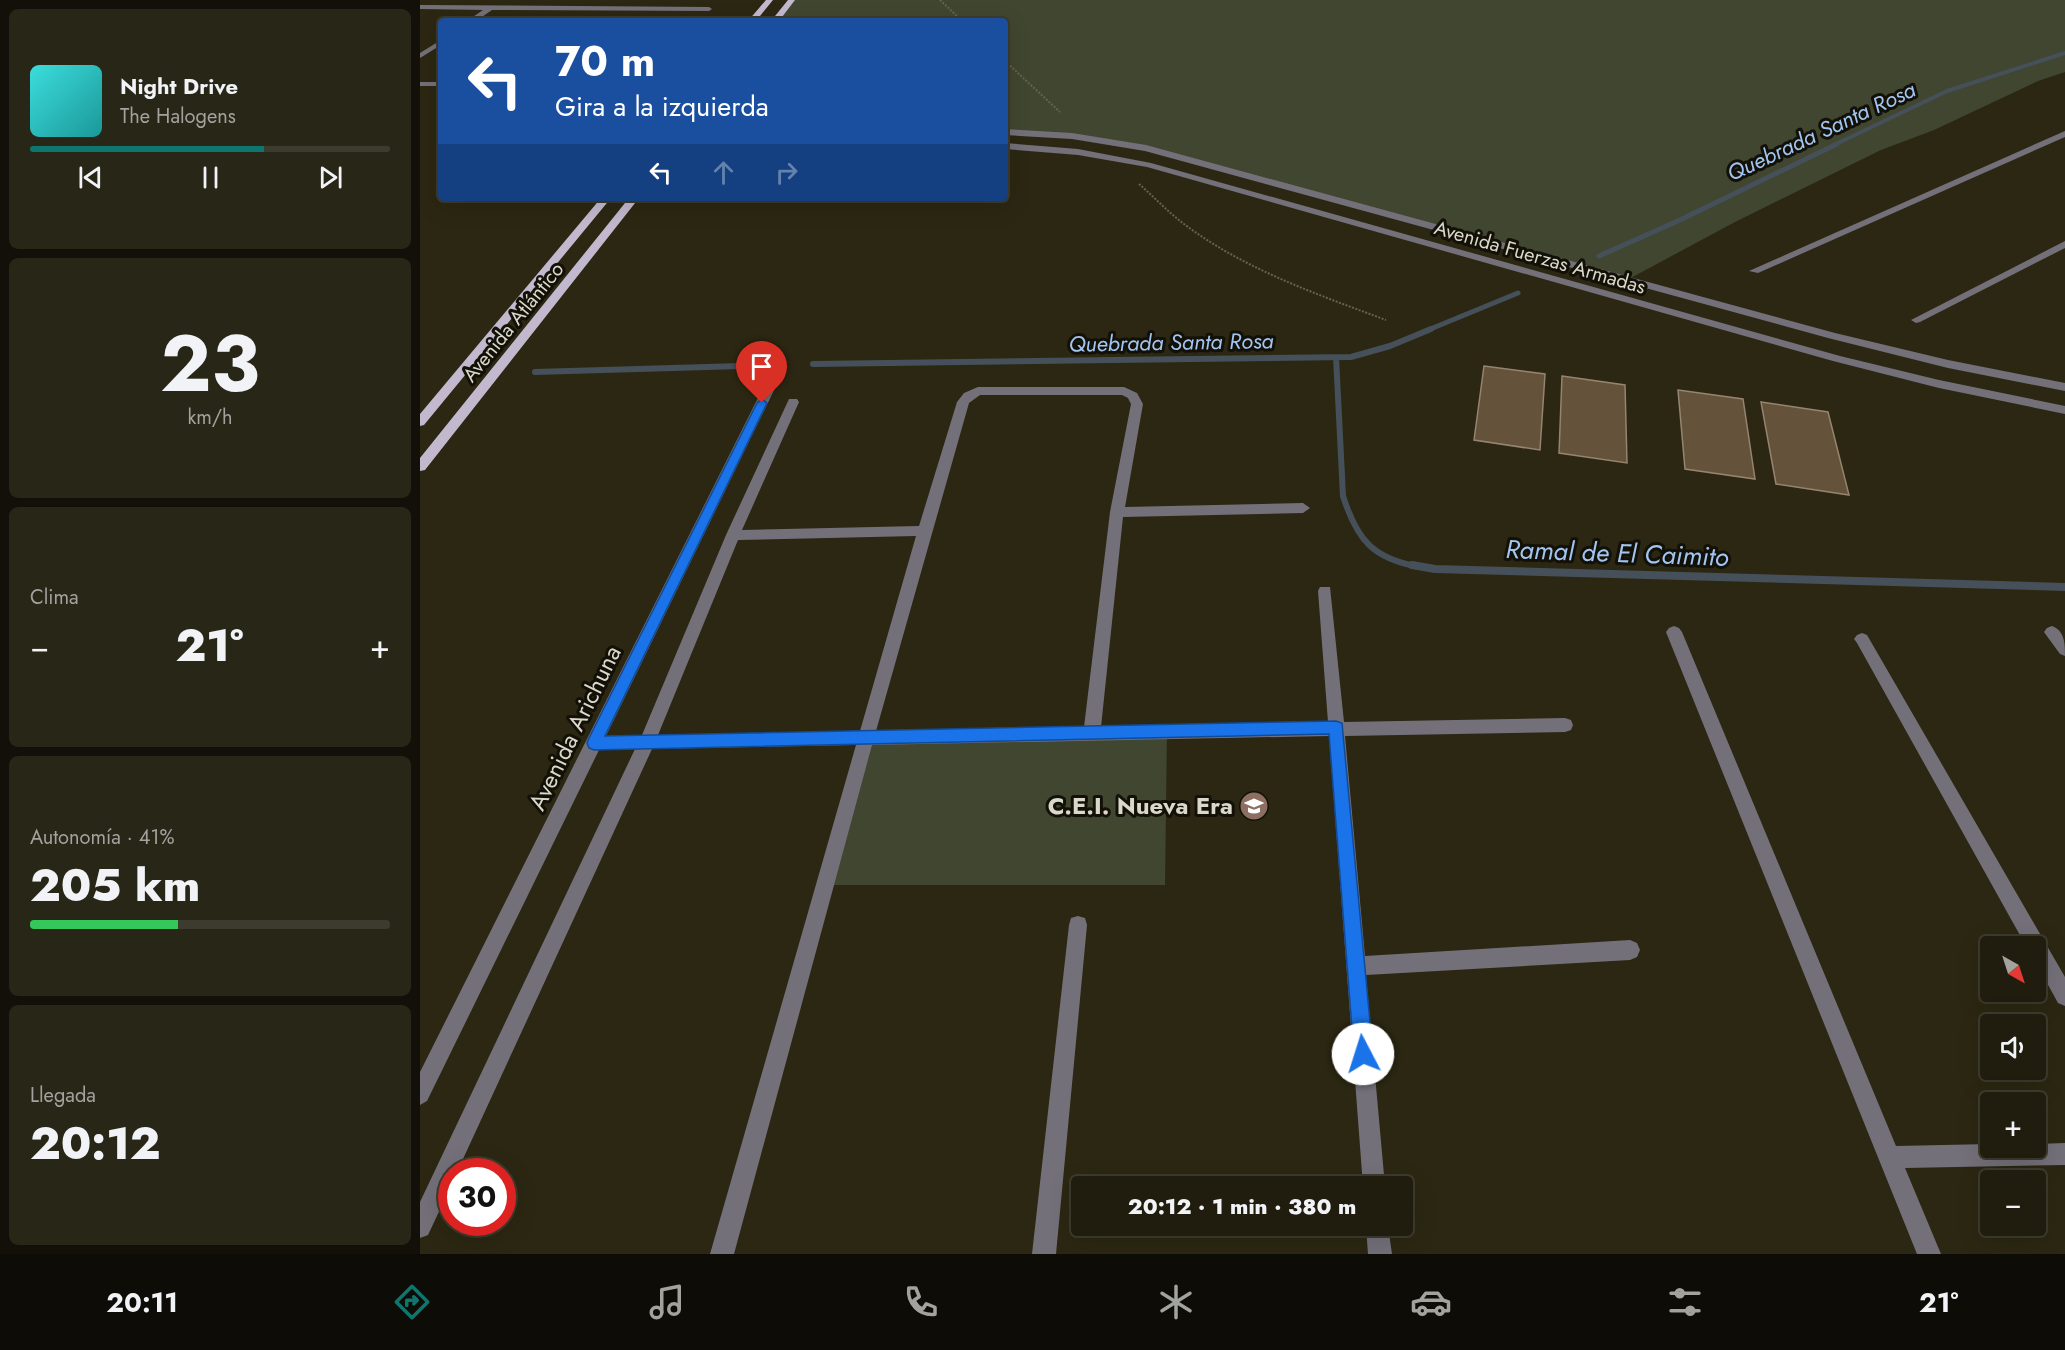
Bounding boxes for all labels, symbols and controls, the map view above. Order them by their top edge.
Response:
text: 70 m [555,31,655,92]
icon: left [456,42,534,120]
text: Night Drive [120,70,238,102]
water label: Quebrada Santa Rosa [1721,73,1921,189]
text: Gira a la izquierda [555,87,769,126]
text: The Halogens [120,102,236,131]
icon: left [644,156,677,189]
icon: ahead [707,156,740,189]
icon: right [770,156,803,189]
icon: previous [74,161,107,194]
icon: pause [194,161,227,194]
icon: next [314,161,347,194]
street label: Avenida Fuerzas Armadas [1431,213,1649,302]
street label: Avenida Atlántico [456,256,571,389]
text: 23 [160,308,260,420]
water label: Quebrada Santa Rosa [1068,324,1274,360]
pin [736,341,787,403]
icon: arrive [745,350,778,383]
text: km/h [187,403,233,432]
water label: Ramal de El Caimito [1505,530,1729,576]
text: Clima [30,583,79,612]
text: 21° [176,613,244,678]
text: − [30,623,49,670]
text: + [370,623,390,670]
street label: Avenida Arichuna [519,639,630,816]
place label: C.E.I. Nueva Era [1048,788,1233,823]
school or university icon: C.E.I. Nueva Era [1238,790,1270,822]
text: Autonomía · 41% [30,823,175,852]
text: 205 km [30,853,200,918]
north arrow [1980,936,2046,1002]
map controls [1980,936,2046,1236]
button: sound [1980,1014,2046,1080]
position arrow [1331,1022,1395,1086]
text: Llegada [30,1081,96,1110]
button: + [1980,1092,2046,1158]
text: 20:12 [30,1111,161,1176]
speed limit sign: 30 [438,1158,516,1236]
button: − [1980,1170,2046,1236]
text: 20:12 · 1 min · 380 m [1128,1190,1356,1222]
icon: directions [391,1281,433,1323]
icon: music [646,1281,688,1323]
icon: phone [900,1281,942,1323]
icon: climate [1155,1281,1197,1323]
icon: car [1410,1281,1452,1323]
icon: filters [1664,1281,1706,1323]
text: 20:11 [106,1283,178,1322]
text: 21° [1919,1283,1959,1322]

